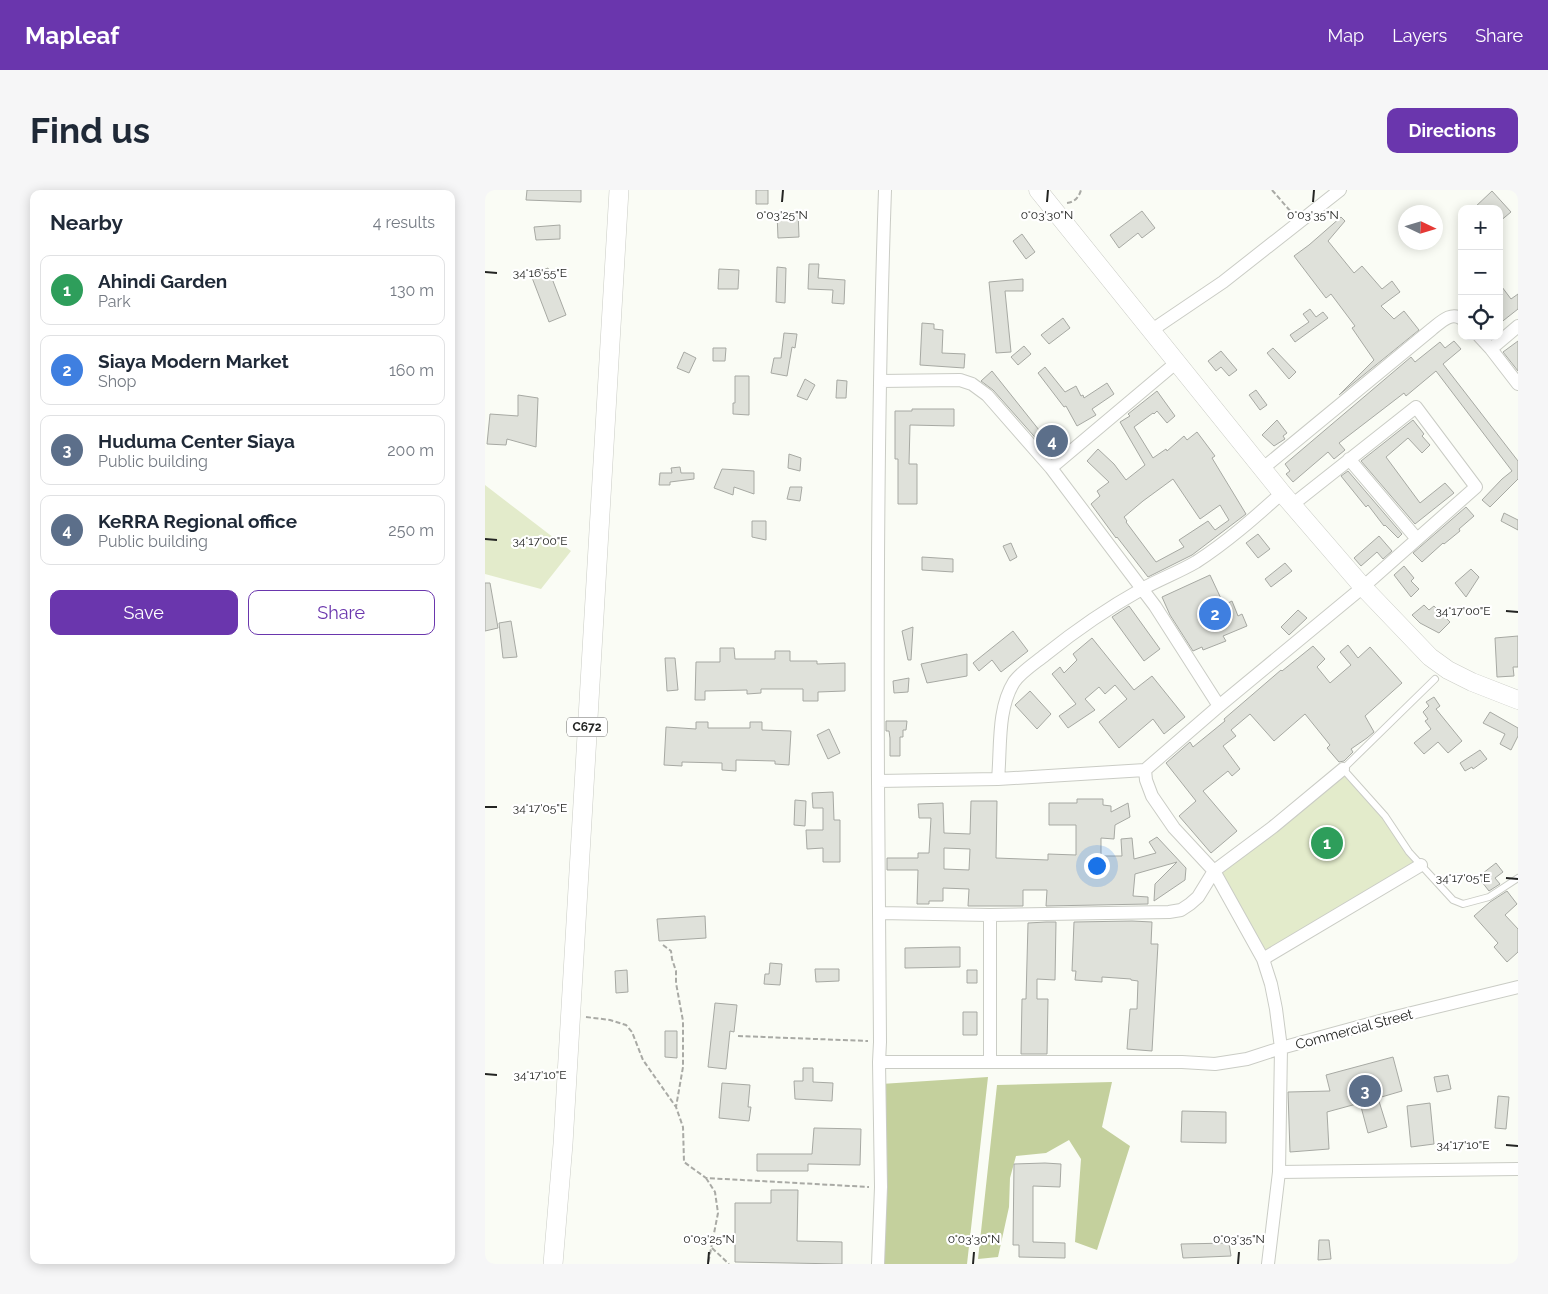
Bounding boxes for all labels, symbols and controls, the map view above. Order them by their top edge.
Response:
text: Mapleaf [25,21,119,50]
text: Map [1328,25,1364,46]
text: Layers [1392,25,1447,46]
text: Share [1475,25,1523,46]
button: Directions [1387,108,1518,153]
text: Find us [30,110,150,151]
north arrow [1398,205,1443,250]
map controls [1458,205,1503,340]
button: + [1458,205,1503,250]
text: 0°03'25"N [756,208,808,222]
text: 0°03'30"N [1021,208,1073,222]
text: 0°03'35"N [1287,208,1339,222]
text: Nearby [50,210,123,235]
text: 4 results [373,213,435,232]
button: − [1458,250,1503,295]
text: 34°16'55"E [513,266,567,280]
text: Ahindi Garden [98,270,227,292]
text: 1 [63,281,71,300]
text: 130 m [390,281,434,300]
text: Park [98,292,131,311]
button: locate [1458,295,1503,340]
text: Siaya Modern Market [98,350,289,372]
text: 2 [62,361,72,380]
text: 160 m [389,361,434,380]
text: Shop [98,372,136,391]
pin: 4 [1036,422,1068,460]
text: Huduma Center Siaya [98,430,295,452]
text: 3 [63,441,71,460]
text: 200 m [387,441,434,460]
text: Public building [98,452,208,471]
text: KeRRA Regional office [98,510,297,532]
text: 4 [62,521,72,540]
text: 250 m [388,521,434,540]
text: Public building [98,532,208,551]
text: 34°17'00"E [512,534,568,548]
button: Save [50,590,238,635]
button: Share [248,590,435,635]
pin: 2 [1199,595,1231,633]
text: 34°17'00"E [1435,604,1491,618]
road number: C672 [567,718,607,736]
text: 34°17'05"E [513,801,567,815]
pin: 1 [1311,824,1343,862]
your location [1084,853,1110,879]
text: 34°17'05"E [1436,871,1490,885]
street label: Commercial Street [1294,1006,1415,1052]
text: 34°17'10"E [513,1068,567,1082]
pin: 3 [1349,1072,1381,1110]
text: 34°17'10"E [1436,1138,1490,1152]
text: 0°03'25"N [683,1232,735,1246]
text: 0°03'30"N [948,1232,1000,1246]
text: 0°03'35"N [1213,1232,1265,1246]

